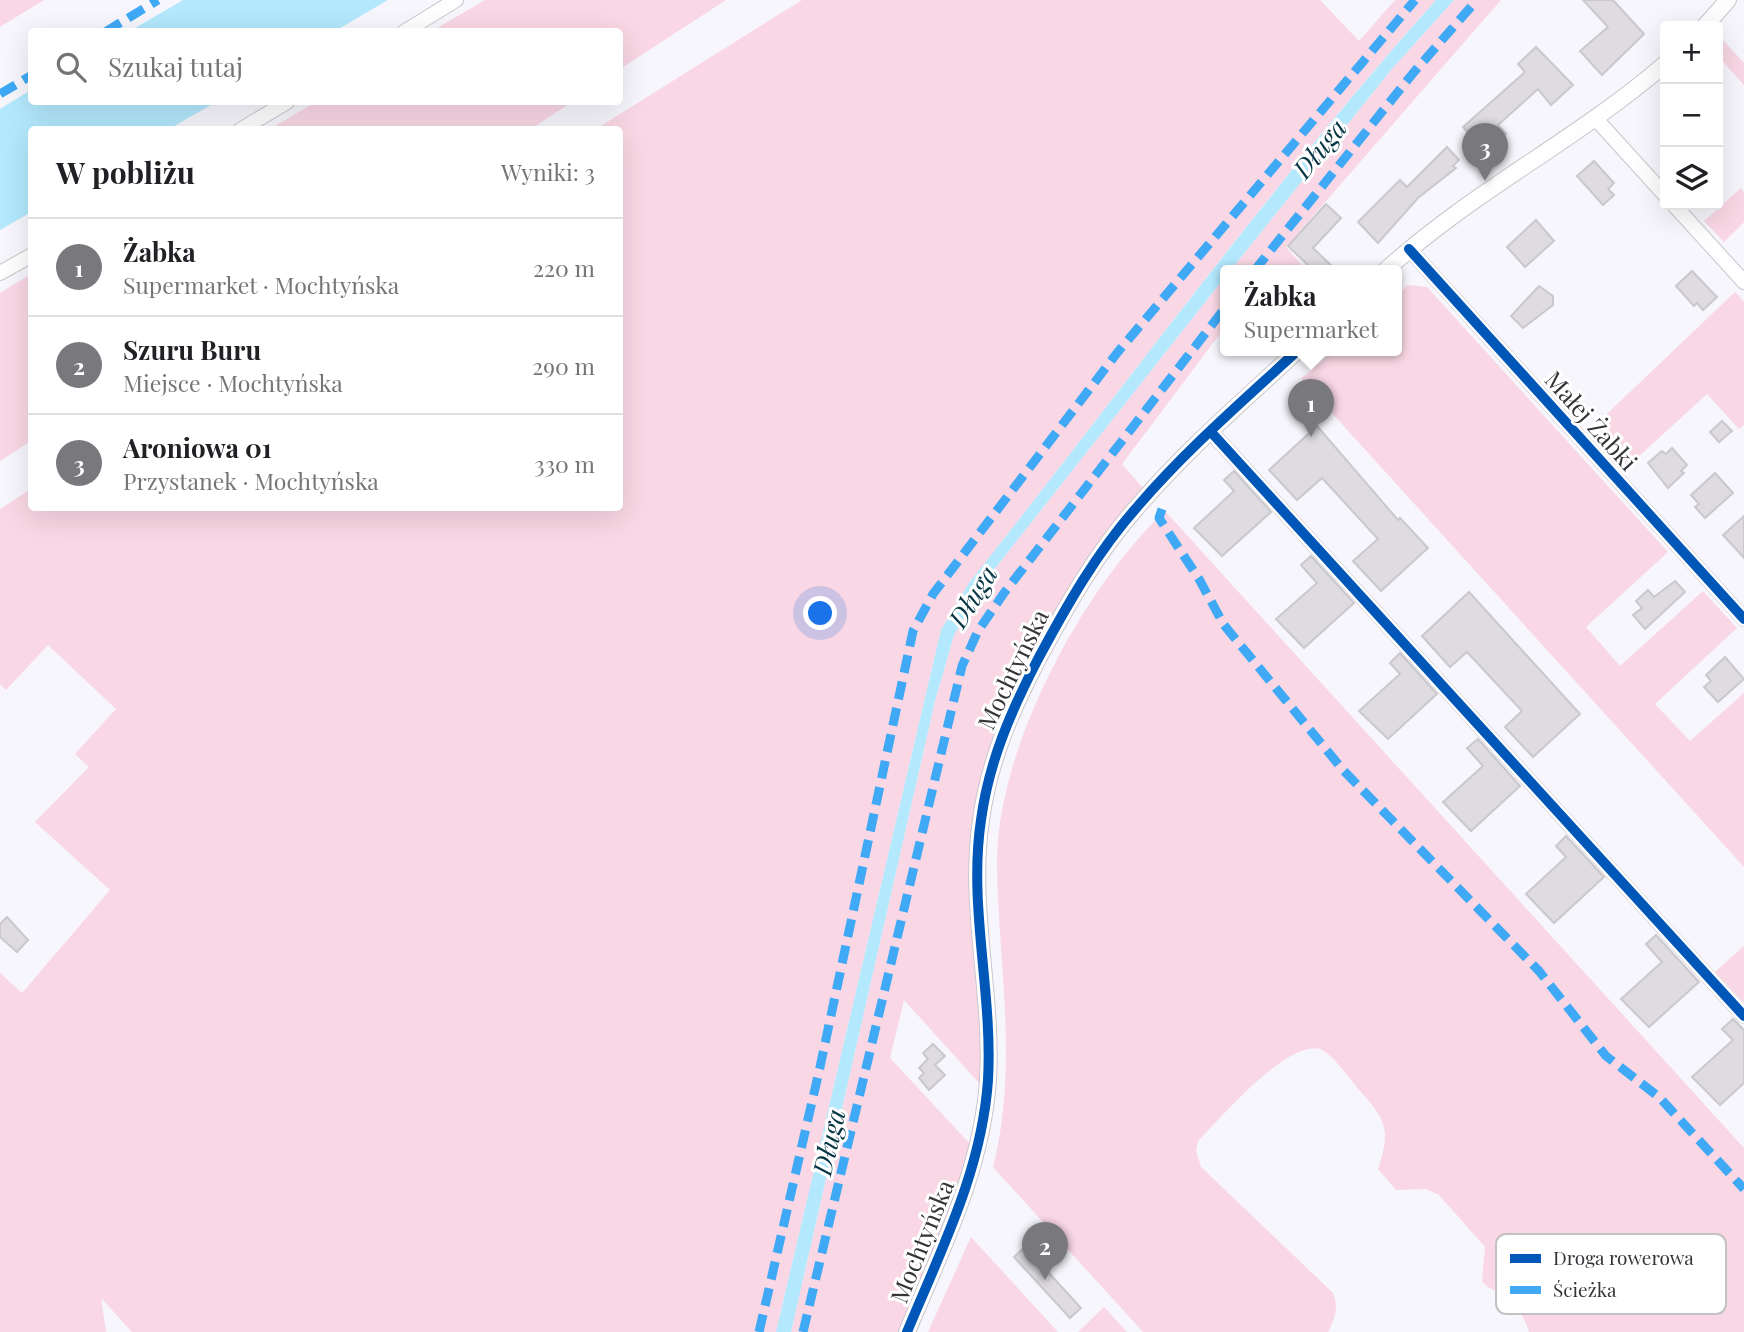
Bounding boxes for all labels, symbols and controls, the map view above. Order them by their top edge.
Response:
map controls [1660,21,1723,210]
button: + [1660,21,1723,84]
search box [28,28,623,105]
icon: search [52,48,90,86]
text: Szukaj tutaj [108,49,243,84]
button: − [1660,84,1723,147]
water label: Długa [1284,111,1354,186]
pin: 3 [1462,123,1508,181]
button: layers [1660,147,1723,210]
text: W pobliżu [56,152,195,192]
text: Wyniki: 3 [501,156,595,187]
text: Żabka [123,234,196,269]
text: 1 [75,252,83,283]
text: 220 m [533,252,595,283]
popup [1220,265,1402,356]
text: Supermarket · Mochtyńska [123,269,399,300]
text: Żabka [1244,278,1316,313]
text: Supermarket [1244,313,1378,344]
text: Szuru Buru [123,332,261,367]
text: 2 [73,350,85,381]
text: 290 m [532,350,595,381]
street label: Małej Żabki [1539,363,1645,477]
text: Miejsce · Mochtyńska [123,367,343,398]
pin: 1 [1288,379,1334,437]
text: Aroniowa 01 [123,430,272,465]
text: 3 [73,448,85,479]
text: 330 m [534,448,595,479]
text: Przystanek · Mochtyńska [123,465,379,496]
water label: Długa [939,558,1005,634]
your location [803,596,837,630]
street label: Mochtyńska [969,604,1055,734]
water label: Długa [803,1105,853,1179]
street label: Mochtyńska [882,1175,960,1307]
pin: 2 [1022,1222,1068,1280]
legend [1496,1234,1726,1314]
text: Droga rowerowa [1553,1244,1694,1270]
text: Ścieżka [1553,1276,1617,1302]

